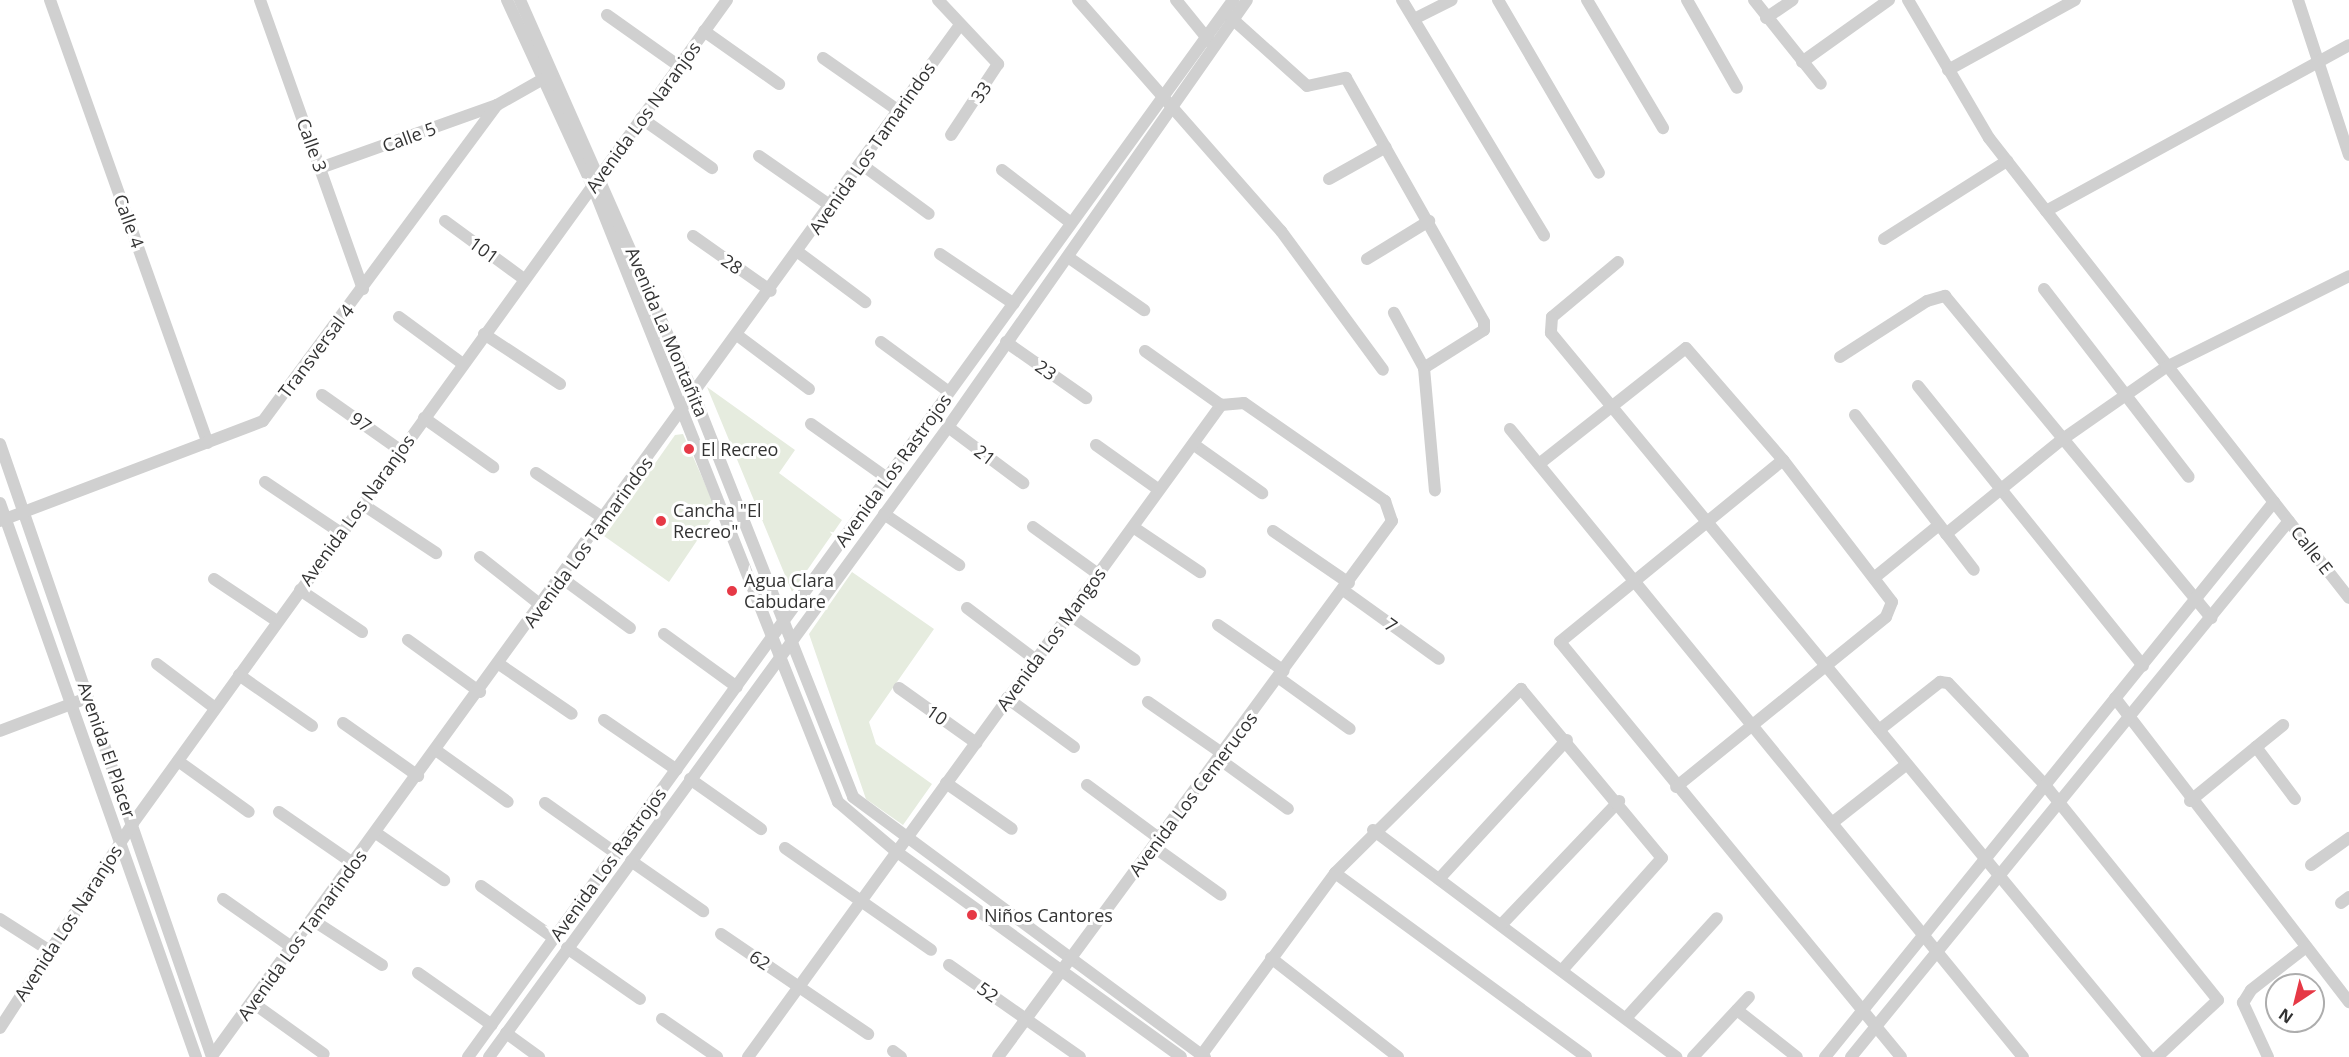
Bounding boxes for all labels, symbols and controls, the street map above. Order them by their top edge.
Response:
street label: Avenida Los Naranjos [581,37,705,197]
street label: Avenida Los Tamarindos [804,58,940,238]
street label: 33 [966,77,996,107]
street label: Calle 3 [292,115,332,175]
street label: Calle 5 [379,117,439,157]
street label: Calle 4 [109,191,149,251]
street label: 101 [465,232,503,268]
street label: Avenida La Montañita [621,244,713,420]
street label: 28 [717,249,747,279]
street label: Transversal 4 [274,300,358,402]
street label: 23 [1031,355,1061,385]
street label: Avenida Los Rastrojos [830,389,956,551]
street label: 97 [346,407,376,437]
street label: Avenida Los Naranjos [295,430,419,590]
place label: El Recreo [701,438,778,460]
street label: 21 [970,440,1000,470]
marker: El Recreo [682,442,696,456]
street label: Avenida Los Tamarindos [519,453,657,631]
place label: Cancha "El Recreo" [673,500,761,542]
marker: Cancha "El Recreo" [654,514,668,528]
street label: Calle E [2286,522,2338,578]
street label: Avenida Los Mangos [992,563,1110,715]
place label: Agua Clara Cabudare [744,570,834,612]
marker: Agua Clara Cabudare [725,584,739,598]
street label: 7 [1380,613,1402,637]
street label: Avenida El Placer [74,679,140,821]
street label: 10 [922,700,952,730]
street label: Avenida Los Cemerucos [1124,708,1262,880]
street label: Avenida Los Rastrojos [545,783,671,945]
street label: Avenida Los Naranjos [10,841,126,1005]
street label: Avenida Los Tamarindos [233,846,371,1024]
place label: Niños Cantores [984,904,1113,926]
marker: Niños Cantores [965,908,979,922]
street label: 62 [745,945,775,975]
north arrow [2265,973,2325,1033]
street label: 52 [973,977,1003,1007]
text: N [2274,1003,2297,1029]

